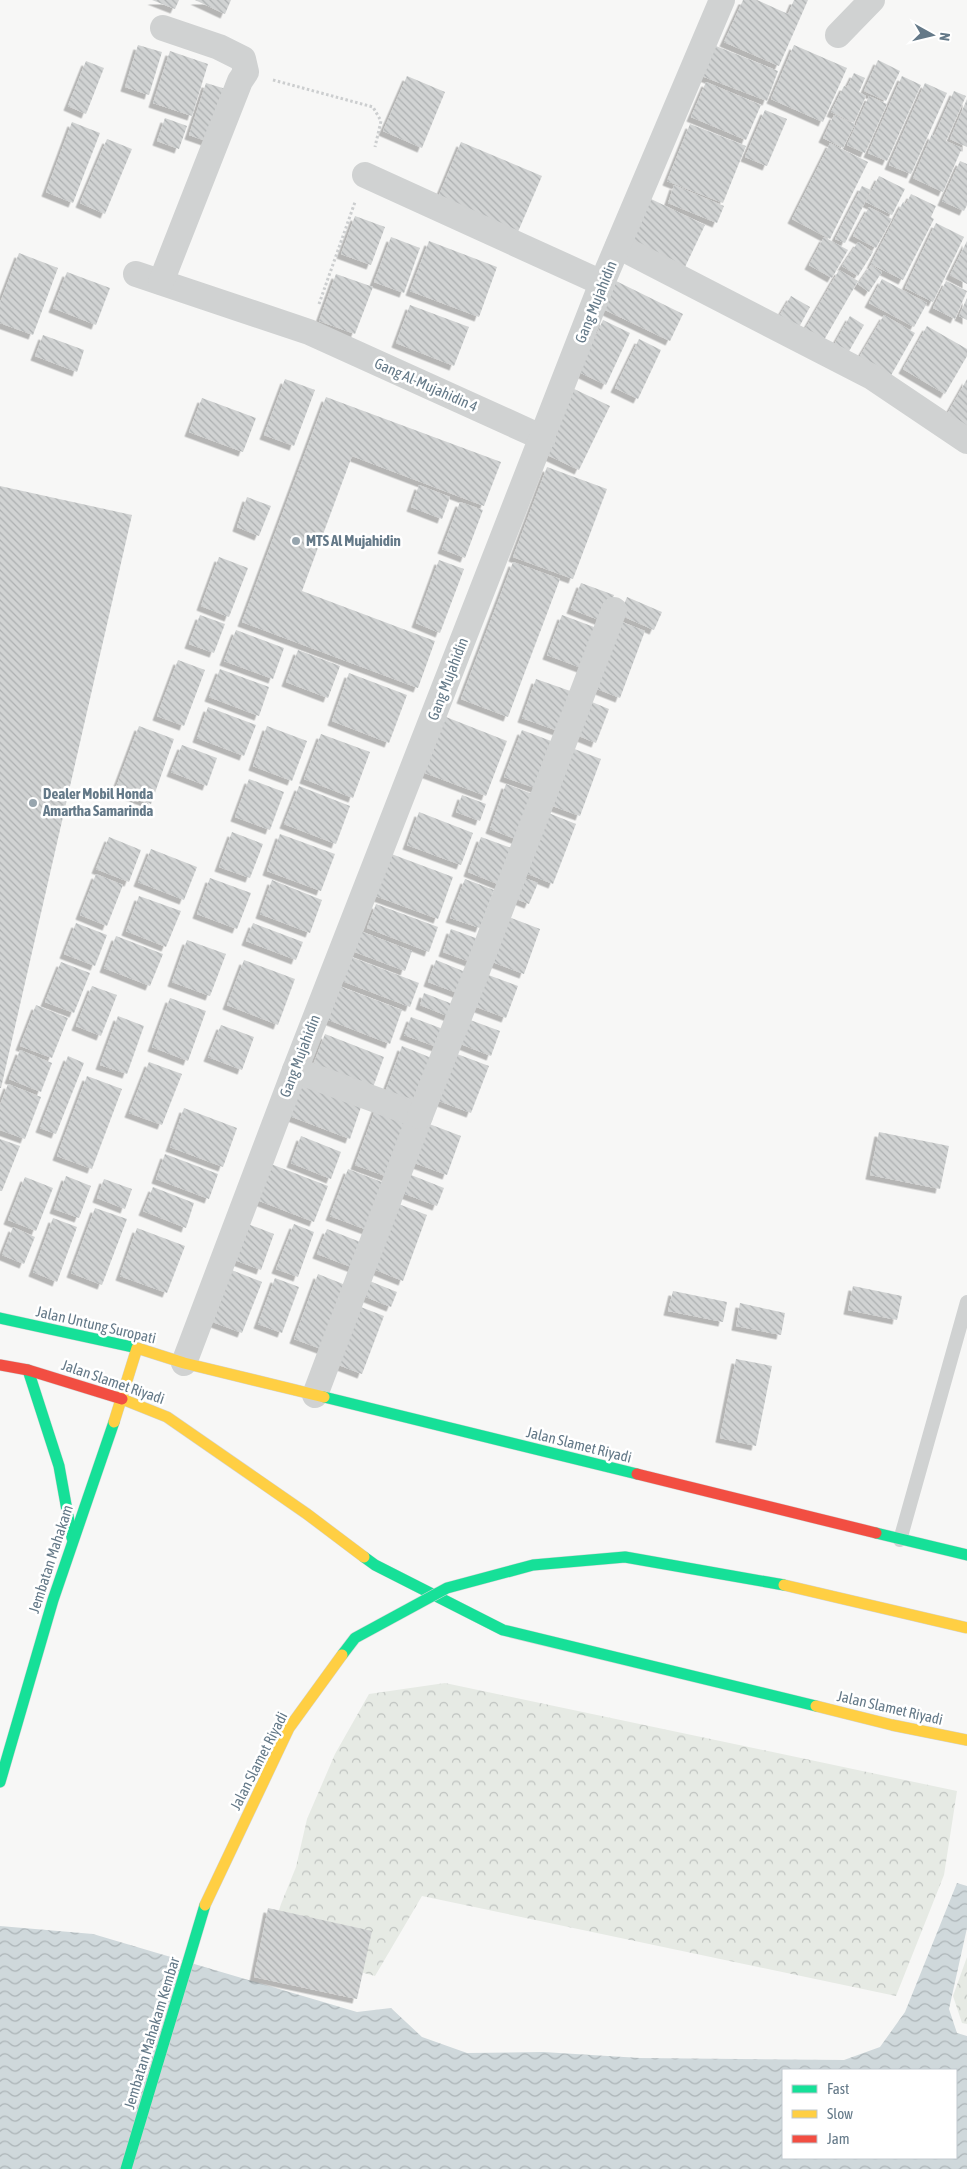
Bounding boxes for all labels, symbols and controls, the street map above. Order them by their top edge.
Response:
north arrow [907,10,957,60]
text: N [936,32,953,42]
street label: Gang Mujahidin [571,258,620,345]
street label: Gang Al-Mujahidin 4 [372,354,480,415]
place label: MTS Al Mujahidin [306,532,401,549]
marker: MTS Al Mujahidin [290,535,302,547]
street label: Gang Mujahidin [424,635,471,722]
place label: Dealer Mobil Honda Amartha Samarinda [42,785,153,819]
marker: Dealer Mobil Honda Amartha Samarinda [27,797,39,809]
street label: Gang Mujahidin [276,1012,323,1099]
street label: Jalan Untung Suropati [35,1302,158,1347]
street label: Jalan Slamet Riyadi [59,1356,167,1407]
street label: Jalan Slamet Riyadi [525,1423,633,1466]
street label: Jembatan Mahakam [25,1503,76,1615]
street label: Jalan Slamet Riyadi [836,1687,945,1728]
street label: Jalan Slamet Riyadi [227,1709,291,1813]
street label: Jembatan Mahakam Kembar [120,1954,183,2111]
legend [782,2069,957,2159]
text: Fast [827,2080,849,2097]
text: Slow [827,2105,853,2122]
text: Jam [827,2130,850,2147]

